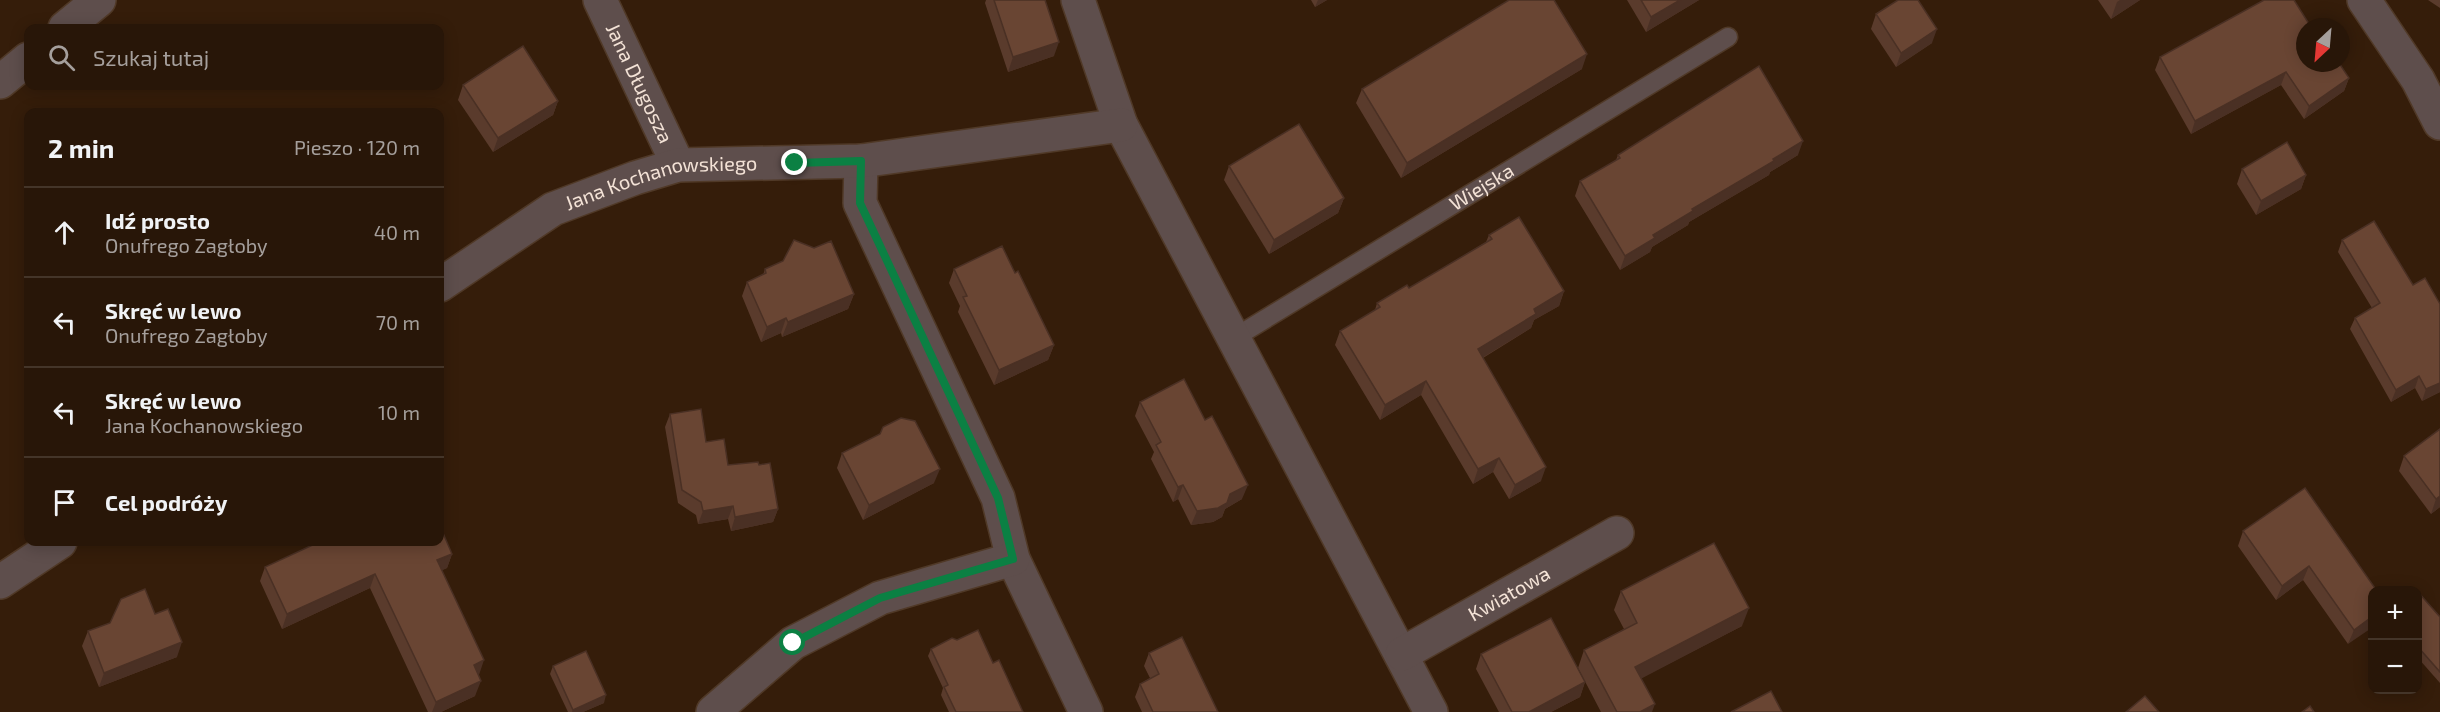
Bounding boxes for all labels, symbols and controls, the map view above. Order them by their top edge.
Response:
north arrow [2296,18,2350,72]
street label: Jana Długosza [602,19,679,147]
search box [24,24,444,90]
icon: search [45,41,78,74]
text: Szukaj tutaj [93,44,209,70]
text: 2 min [48,132,114,163]
text: Pieszo · 120 m [294,135,420,159]
route end [781,149,807,175]
street label: Jana Kochanowskiego [561,150,758,214]
street label: Wiejska [1445,158,1518,215]
text: Idź prosto [105,207,210,233]
icon: ahead [48,216,81,249]
text: 40 m [374,220,420,244]
text: Onufrego Zagłoby [105,233,268,257]
text: Skręć w lewo [105,297,242,323]
icon: left [48,306,81,339]
text: 70 m [376,310,420,334]
text: Onufrego Zagłoby [105,323,268,347]
text: Skręć w lewo [105,387,242,413]
icon: left [48,396,81,429]
text: 10 m [378,400,420,424]
text: Jana Kochanowskiego [105,413,303,437]
icon: arrive [48,486,81,519]
text: Cel podróży [105,489,227,515]
street label: Kwiatowa [1464,560,1554,625]
map controls [2368,586,2422,694]
button: + [2368,586,2422,640]
route start [779,629,805,655]
button: − [2368,640,2422,694]

